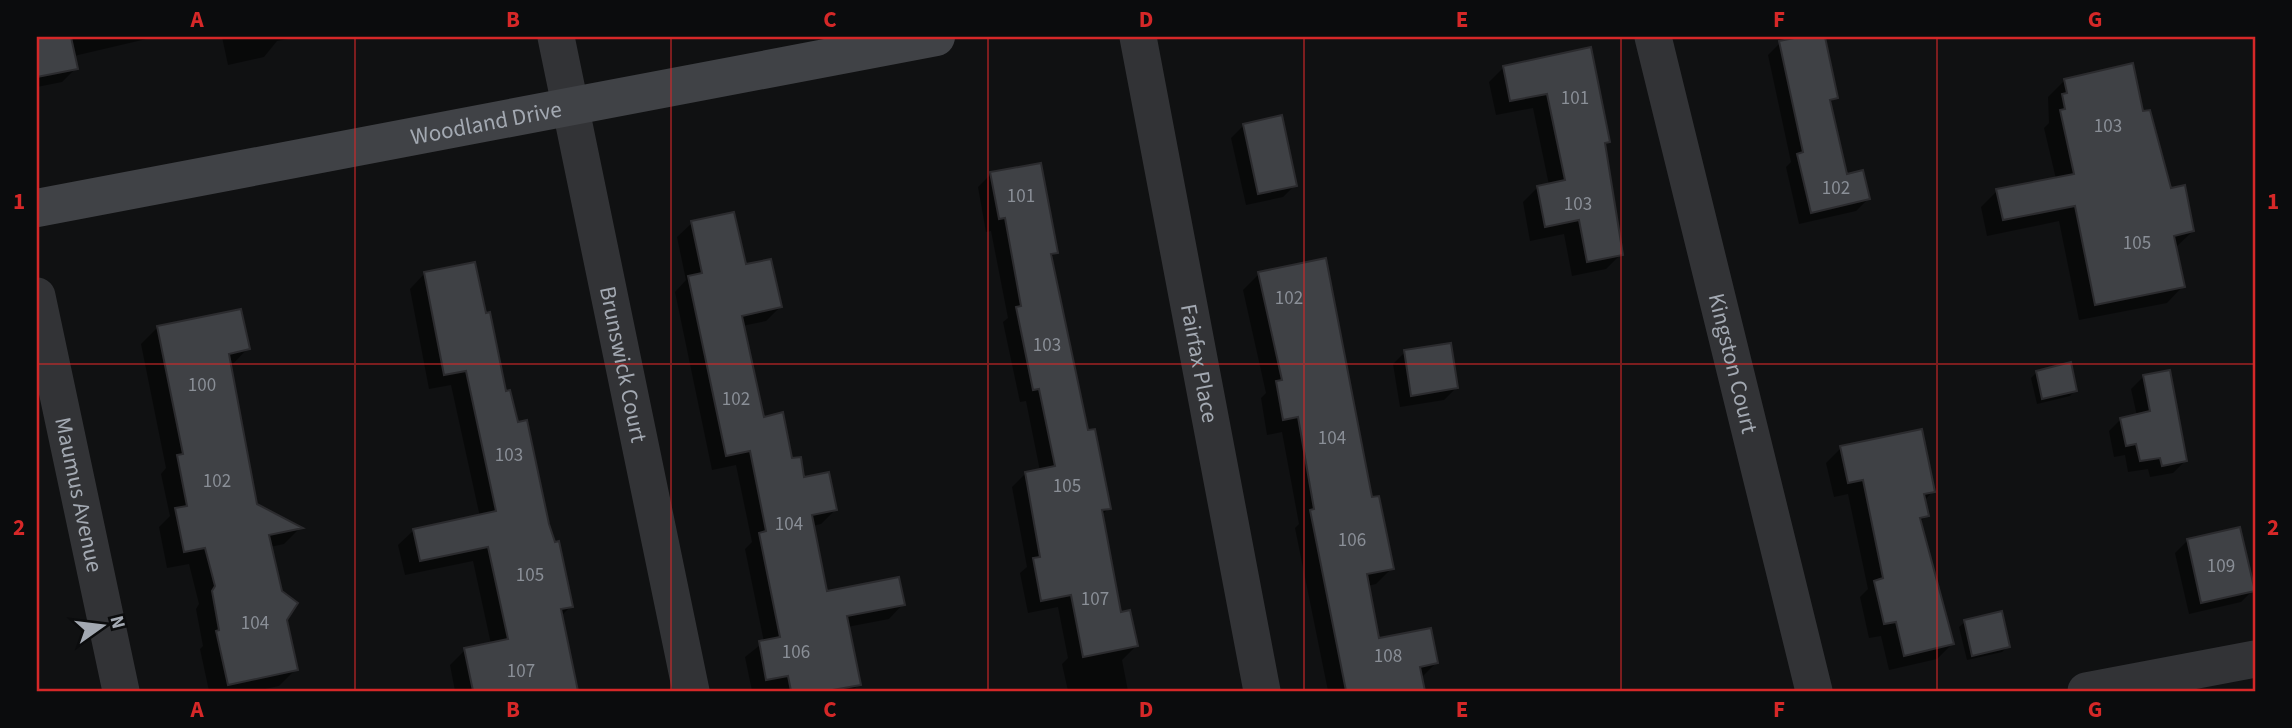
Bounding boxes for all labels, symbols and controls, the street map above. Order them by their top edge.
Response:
text: A [189,3,204,36]
text: B [506,3,520,36]
text: C [823,3,837,36]
text: D [1139,3,1153,36]
text: E [1456,3,1468,36]
text: F [1773,3,1785,36]
text: G [2088,3,2102,36]
house number: 101 [1561,85,1589,112]
street label: Woodland Drive [408,93,564,154]
house number: 103 [2094,113,2122,140]
house number: 102 [1822,175,1850,202]
house number: 101 [1007,183,1035,210]
text: 1 [13,185,25,218]
text: 1 [2267,185,2279,218]
house number: 103 [1564,191,1592,218]
house number: 105 [2123,230,2151,257]
street label: Brunswick Court [591,283,655,446]
house number: 102 [1275,285,1303,312]
street label: Kingston Court [1700,290,1766,437]
street label: Fairfax Place [1172,301,1227,426]
house number: 103 [1033,332,1061,359]
house number: 100 [188,372,216,399]
house number: 102 [722,386,750,413]
street label: Maumus Avenue [46,414,111,575]
house number: 104 [1318,425,1346,452]
house number: 103 [495,442,523,469]
house number: 102 [203,468,231,495]
house number: 105 [1053,473,1081,500]
text: 2 [13,511,25,544]
house number: 104 [775,511,803,538]
text: 2 [2267,511,2279,544]
house number: 106 [1338,527,1366,554]
house number: 109 [2207,553,2235,580]
house number: 105 [516,562,544,589]
house number: 107 [1081,586,1109,613]
north arrow [66,592,136,662]
house number: 104 [241,610,269,637]
text: N [102,613,132,632]
house number: 106 [782,639,810,666]
house number: 108 [1374,643,1402,670]
house number: 107 [507,658,535,685]
text: A [189,693,204,726]
text: B [506,693,520,726]
text: C [823,693,837,726]
text: D [1139,693,1153,726]
text: E [1456,693,1468,726]
text: F [1773,693,1785,726]
text: G [2088,693,2102,726]

